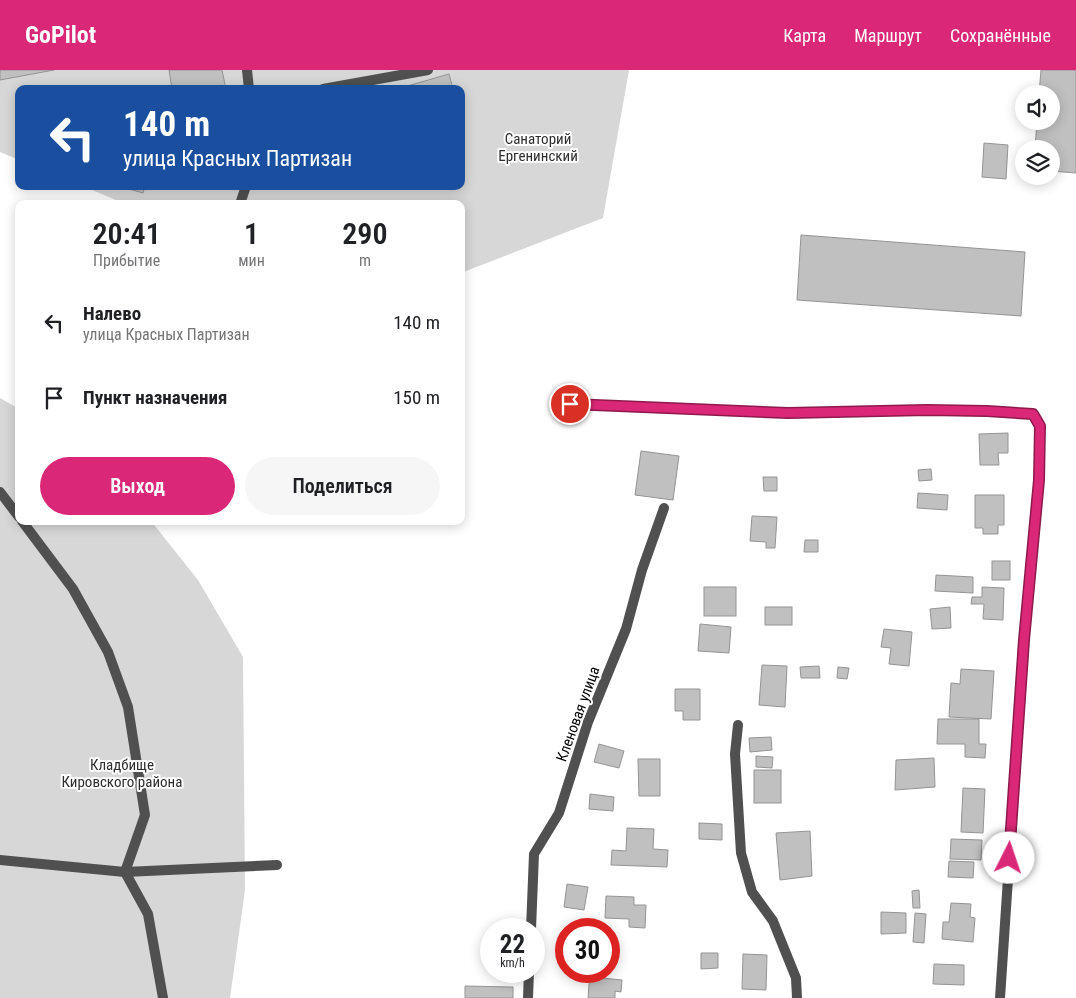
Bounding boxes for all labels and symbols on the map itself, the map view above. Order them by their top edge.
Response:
park label: Санаторий Ергенинский [498,130,578,165]
pin [549,383,591,425]
street label: Кленовая улица [552,664,604,764]
park label: Кладбище Кировского района [62,756,182,791]
position arrow [982,831,1034,883]
speed limit sign: 30 [555,918,620,983]

